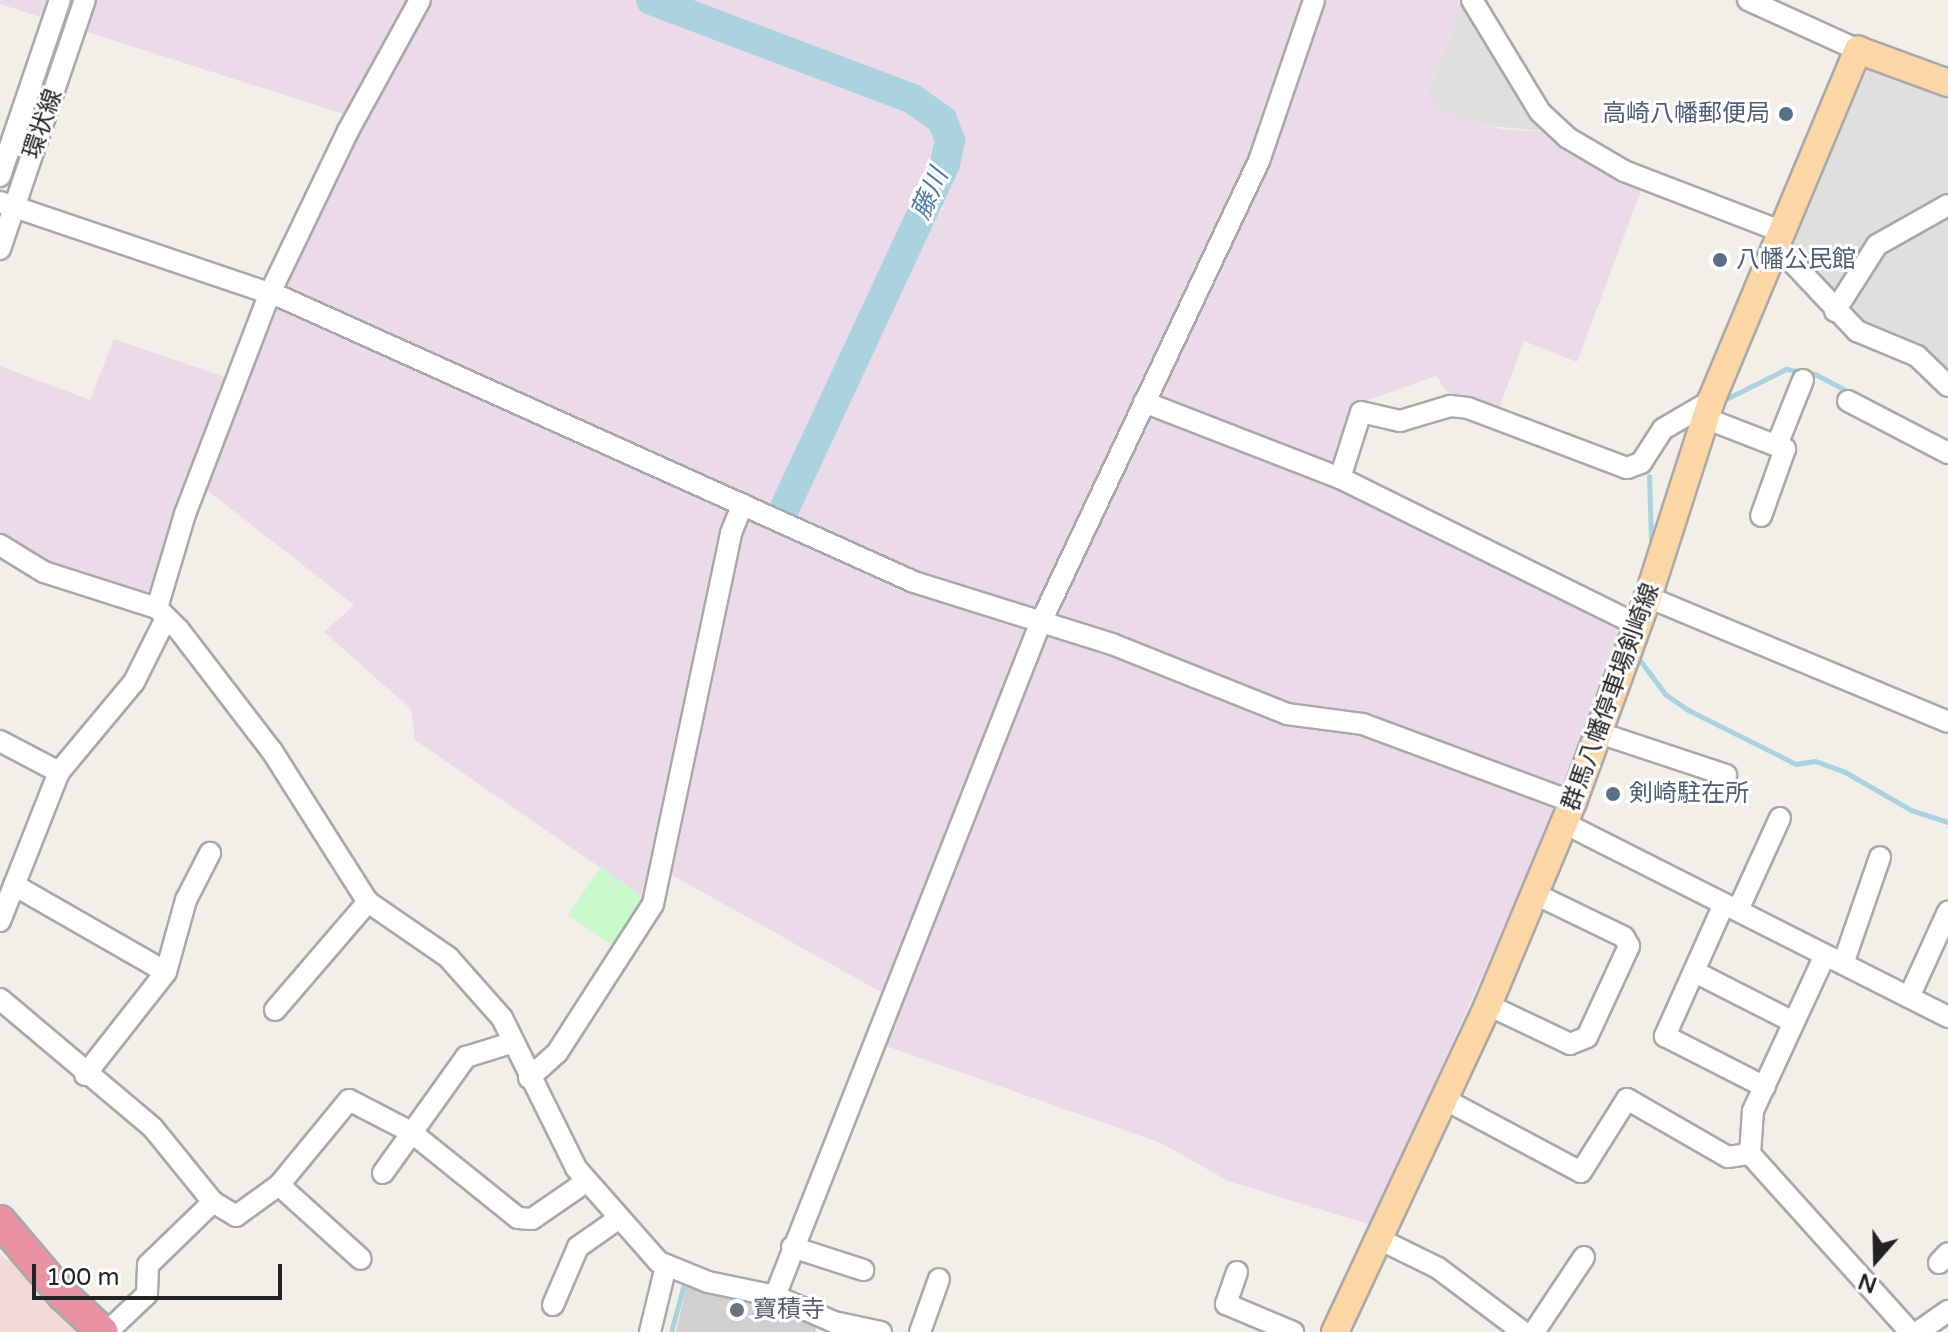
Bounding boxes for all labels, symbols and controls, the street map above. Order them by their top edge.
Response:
street label: 環状線 [18,85,68,163]
place label: 高崎八幡郵便局 [1602,100,1770,128]
marker: 高崎八幡郵便局 [1777,105,1795,123]
water label: 藤川 [905,164,955,224]
place label: 八幡公民館 [1736,246,1856,274]
marker: 八幡公民館 [1711,251,1729,269]
street label: 群馬八幡停車場剣崎線 [1556,579,1666,815]
place label: 剣崎駐在所 [1629,780,1749,808]
marker: 剣崎駐在所 [1604,785,1622,803]
north arrow [1836,1220,1916,1300]
scale bar [36,1248,286,1298]
text: 100 m [46,1263,120,1292]
text: N [1855,1267,1881,1298]
place label: 寶積寺 [753,1296,825,1324]
marker: 寶積寺 [728,1301,746,1319]

